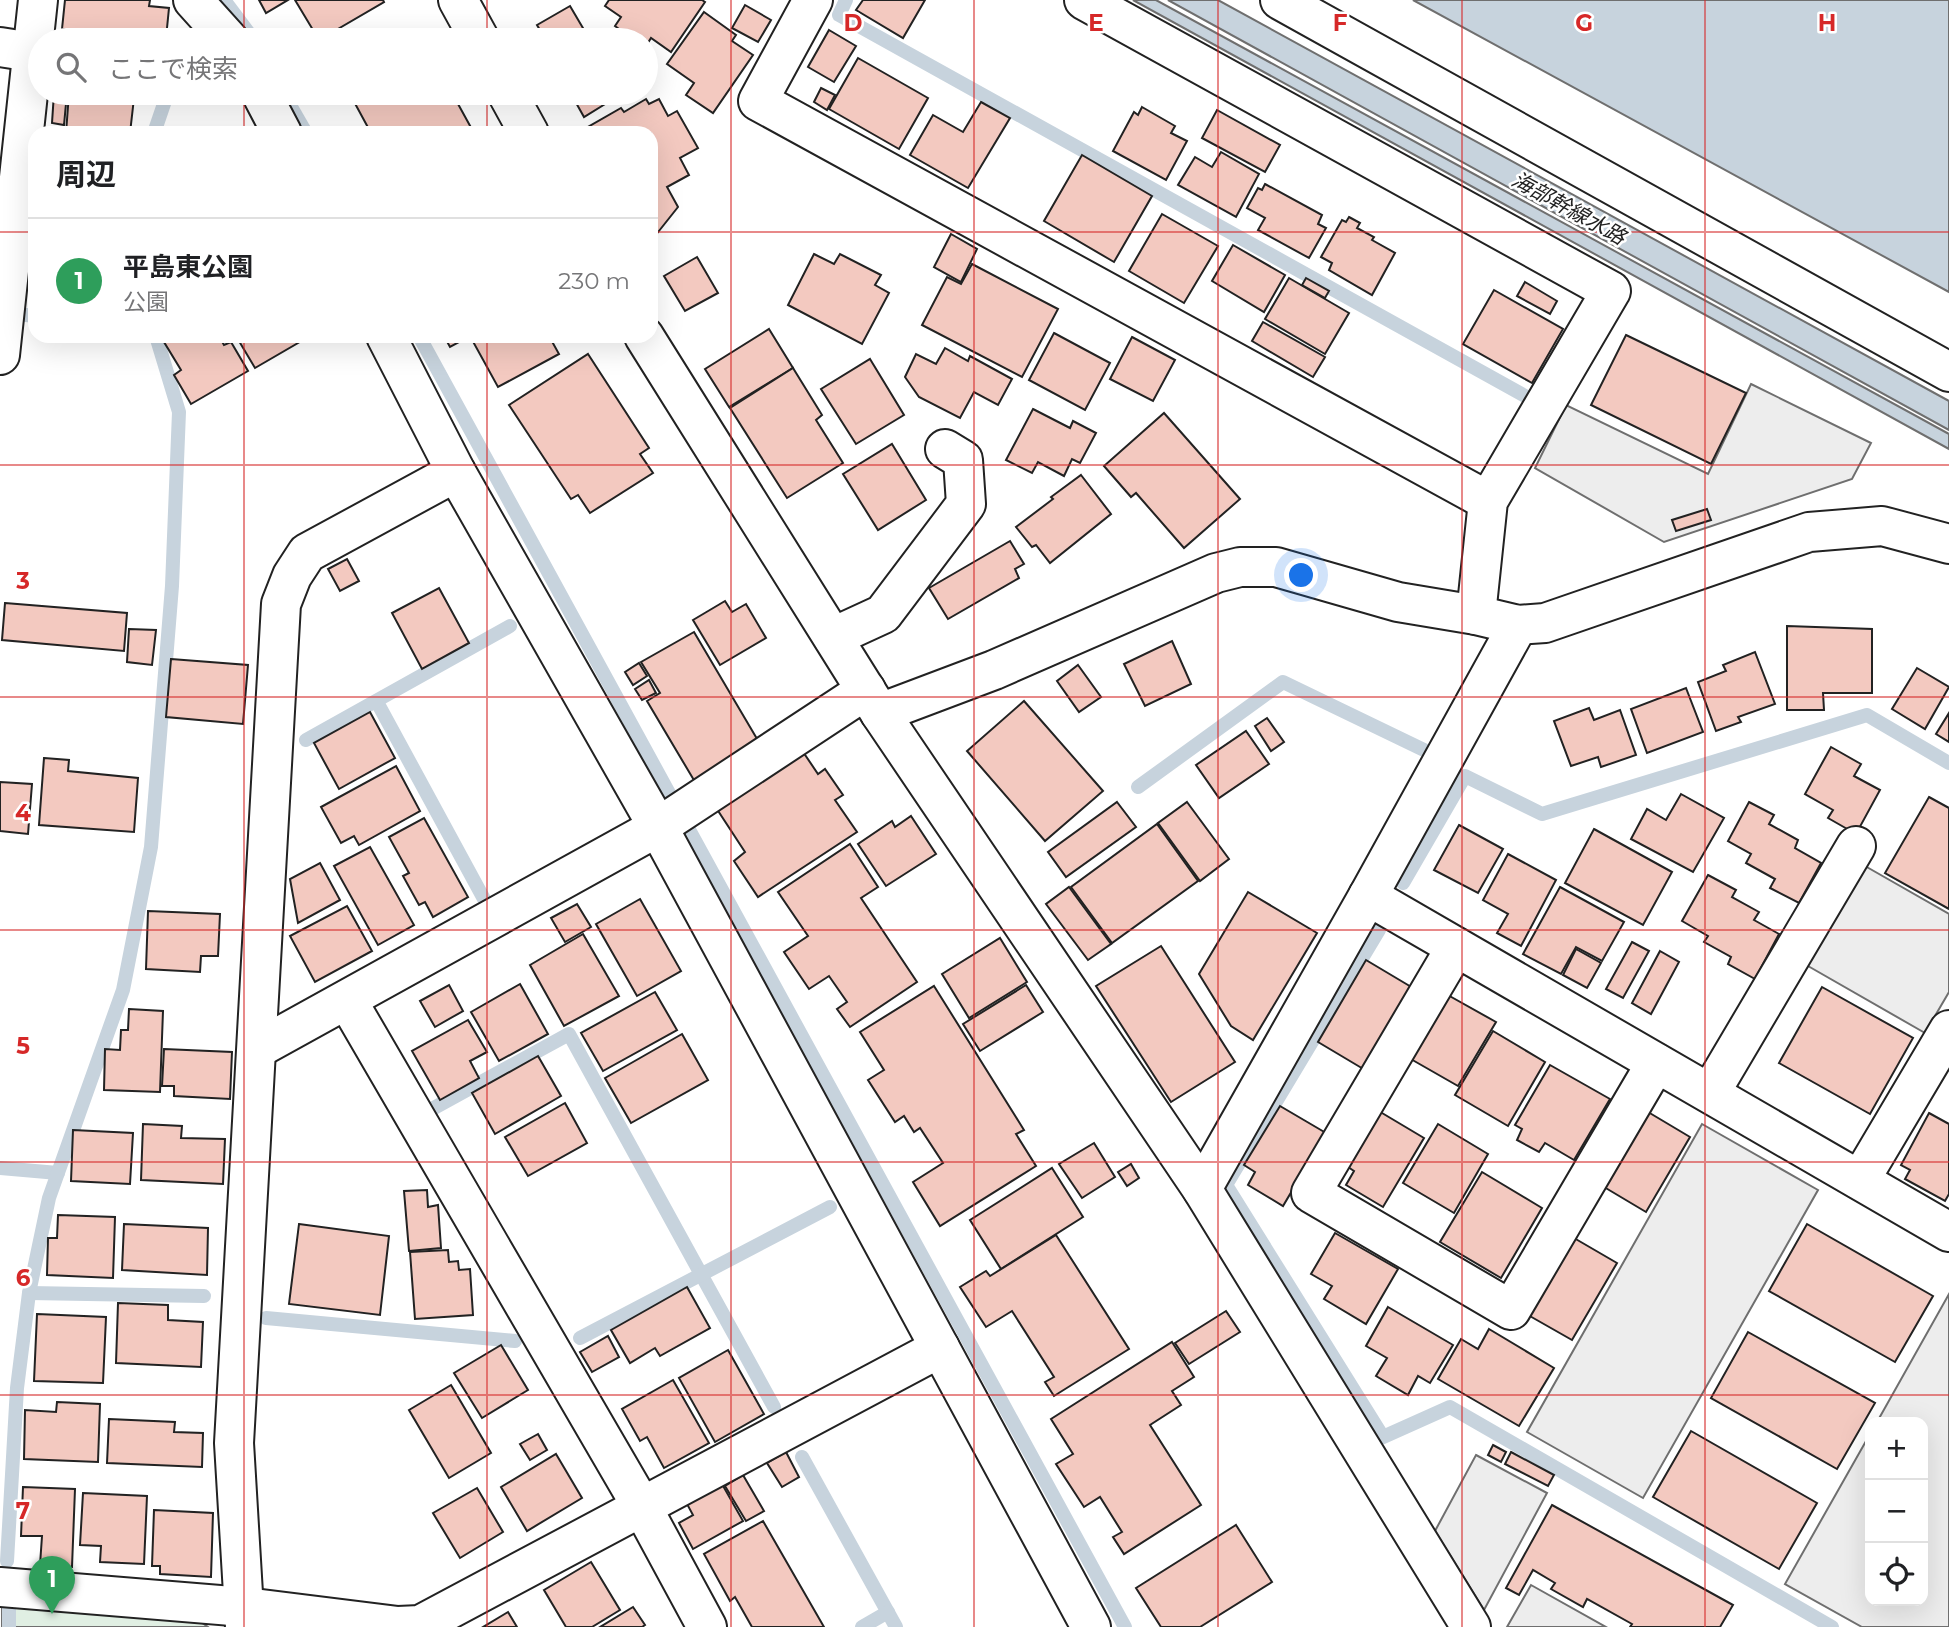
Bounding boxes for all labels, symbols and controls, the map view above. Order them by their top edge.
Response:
text: D [844,9,863,37]
text: E [1088,9,1104,37]
text: F [1333,9,1348,37]
text: G [1575,9,1593,37]
text: H [1818,9,1836,37]
search box [28,28,658,105]
icon: search [52,48,90,86]
text: ここで検索 [108,53,238,85]
text: 周辺 [56,156,116,193]
water label: 海部幹線水路 [1508,167,1632,250]
text: 平島東公園 [123,251,253,283]
text: 1 [74,267,84,295]
text: 230 m [558,267,630,295]
text: 公園 [123,288,169,316]
your location [1284,558,1318,592]
text: 3 [15,567,30,595]
text: 4 [15,799,31,827]
text: 5 [16,1032,30,1060]
text: 6 [16,1264,31,1292]
map controls [1865,1417,1928,1606]
button: + [1865,1417,1928,1480]
button: − [1865,1480,1928,1543]
text: 7 [16,1497,30,1525]
button: locate [1865,1543,1928,1606]
pin: 1 [29,1556,75,1614]

